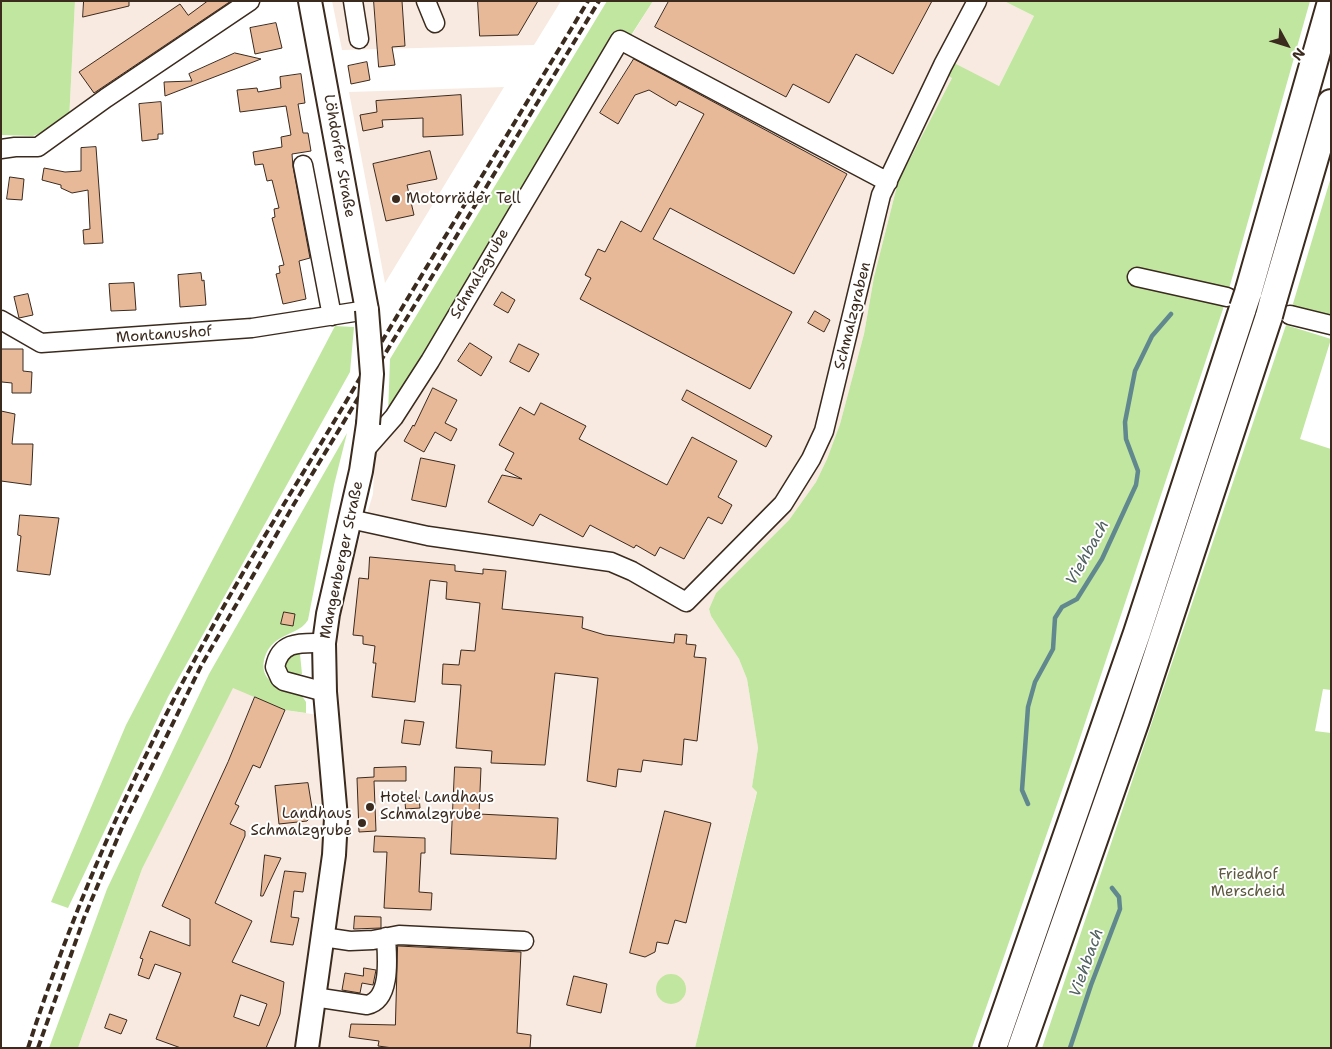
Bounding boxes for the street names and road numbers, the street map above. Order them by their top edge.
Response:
street label: Löhdorfer Straße [319,93,359,219]
street label: Schmalzgrube [447,226,513,322]
street label: Schmalzgraben [831,260,875,372]
street label: Montanushof [115,323,213,347]
street label: Mangenberger Straße [316,480,368,640]

